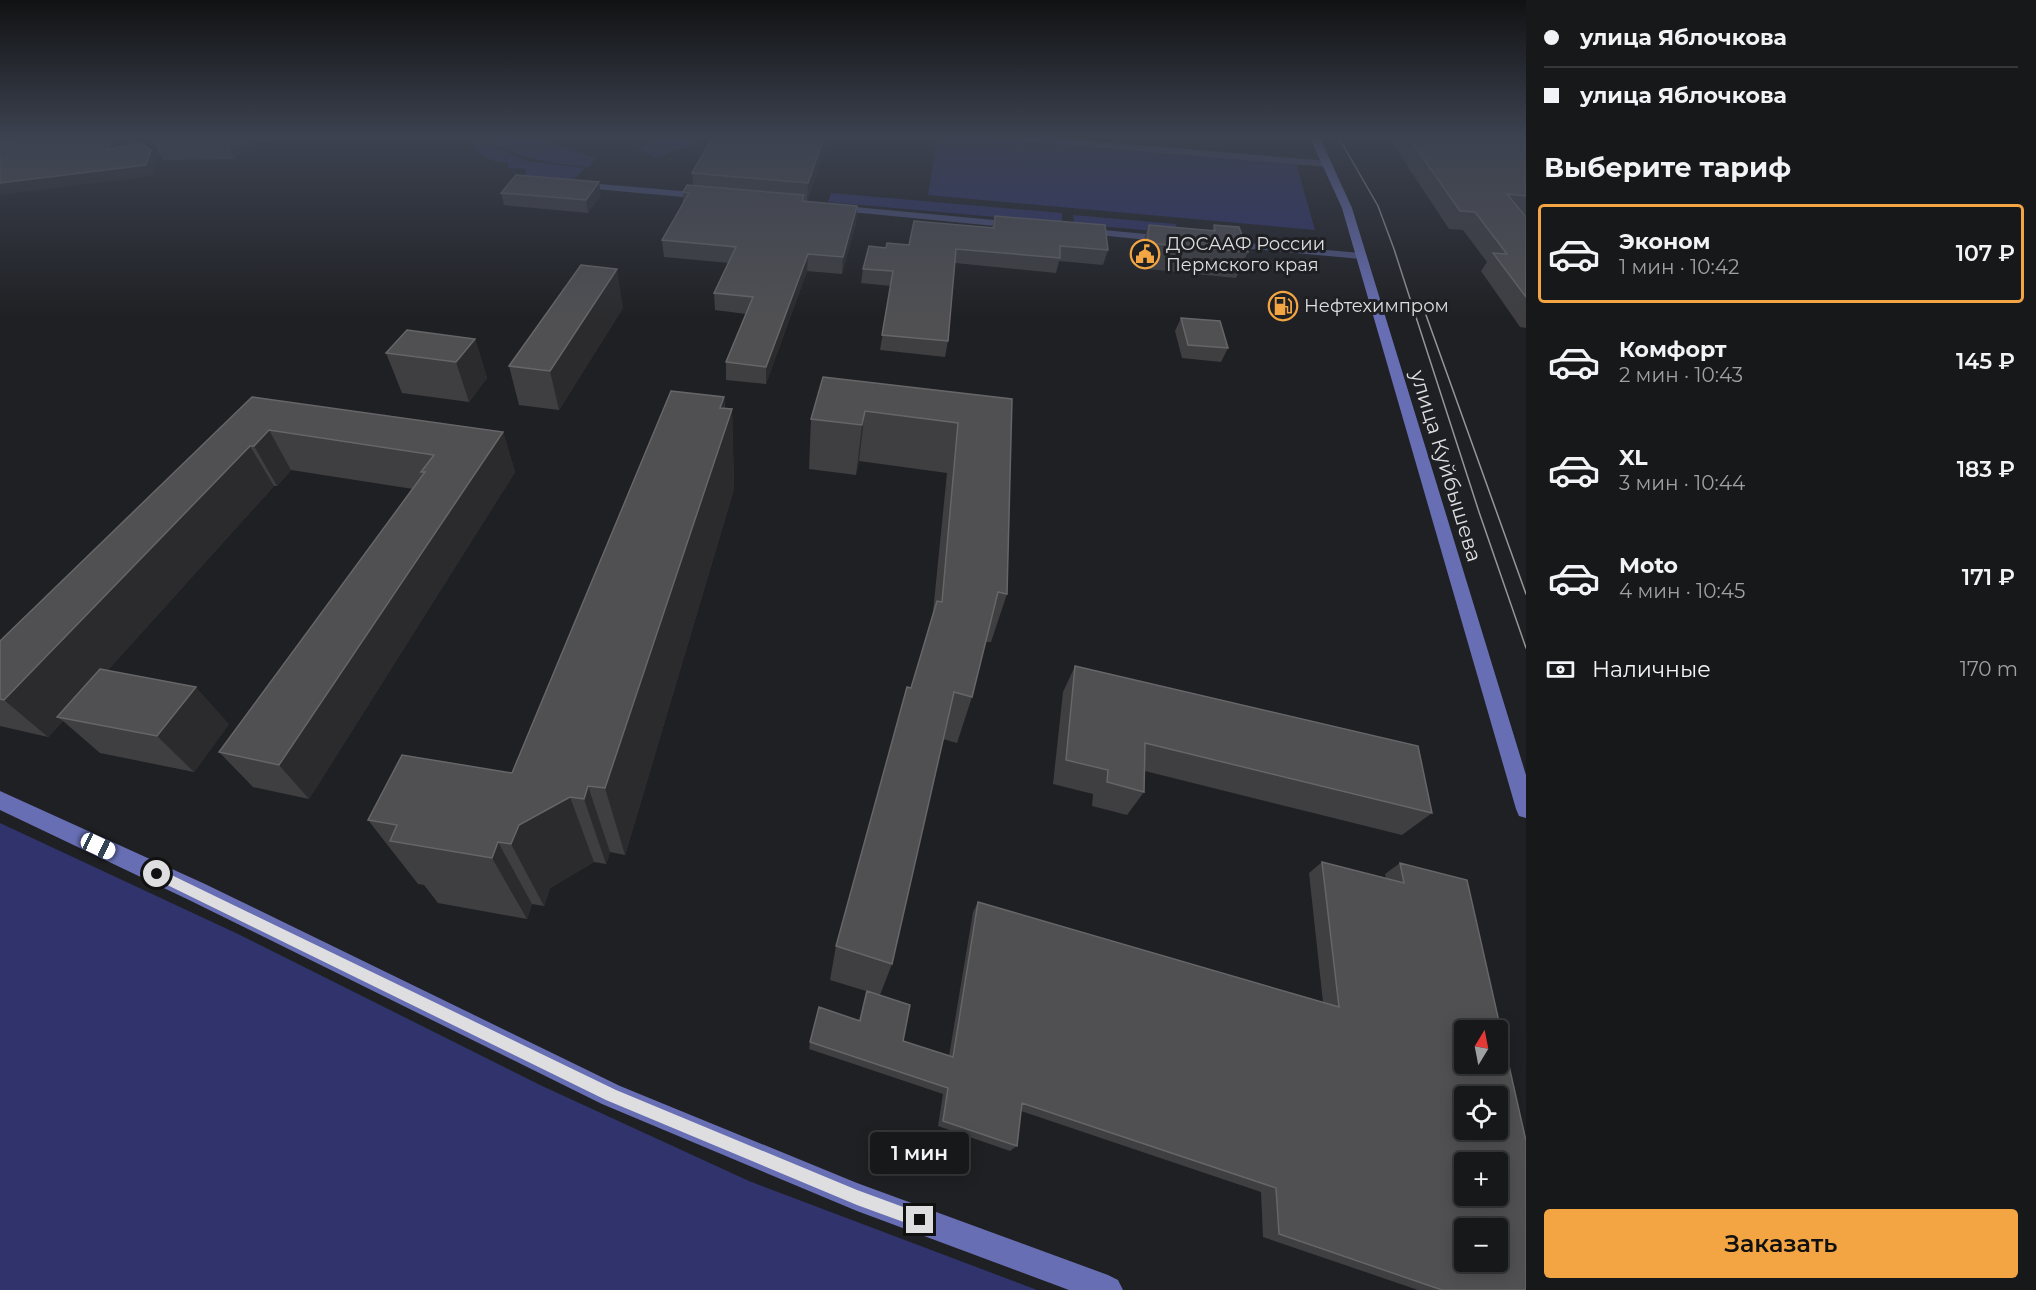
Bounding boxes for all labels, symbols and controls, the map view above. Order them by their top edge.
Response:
text: улица Яблочкова [1580,24,1787,51]
text: улица Яблочкова [1580,82,1787,109]
text: Выберите тариф [1544,151,1791,184]
icon: car [1547,227,1601,281]
text: Эконом [1619,228,1710,255]
place label: ДОСААФ России Пермского края [1166,233,1325,276]
public building icon: ДОСААФ России Пермского края [1129,238,1161,270]
text: 107 ₽ [1956,240,2015,267]
text: 1 мин · 10:42 [1619,255,1739,279]
fuel station icon: Нефтехимпром [1267,290,1299,322]
place label: Нефтехимпром [1304,295,1449,317]
icon: car [1547,335,1601,389]
text: Комфорт [1619,336,1727,363]
text: 145 ₽ [1956,348,2015,375]
text: 2 мин · 10:43 [1619,363,1743,387]
street label: улица Куйбышева [1405,366,1488,565]
icon: car [1547,443,1601,497]
text: XL [1619,444,1648,471]
text: 183 ₽ [1957,456,2015,483]
text: 3 мин · 10:44 [1619,471,1745,495]
icon: car [1547,551,1601,605]
text: Moto [1619,552,1678,579]
text: 171 ₽ [1962,564,2015,591]
text: 4 мин · 10:45 [1619,579,1745,603]
icon: cash [1544,653,1577,686]
text: Наличные [1592,656,1711,683]
text: 170 m [1960,657,2018,681]
car [78,830,118,862]
route start [143,860,170,887]
north arrow [1454,1020,1508,1074]
map controls [1454,1020,1508,1272]
button: locate [1454,1086,1508,1140]
callout: 1 мин [870,1133,970,1175]
text: 1 мин [891,1141,948,1165]
button: + [1454,1152,1508,1206]
route end [906,1206,933,1233]
button: Заказать [1544,1209,2018,1278]
button: − [1454,1218,1508,1272]

